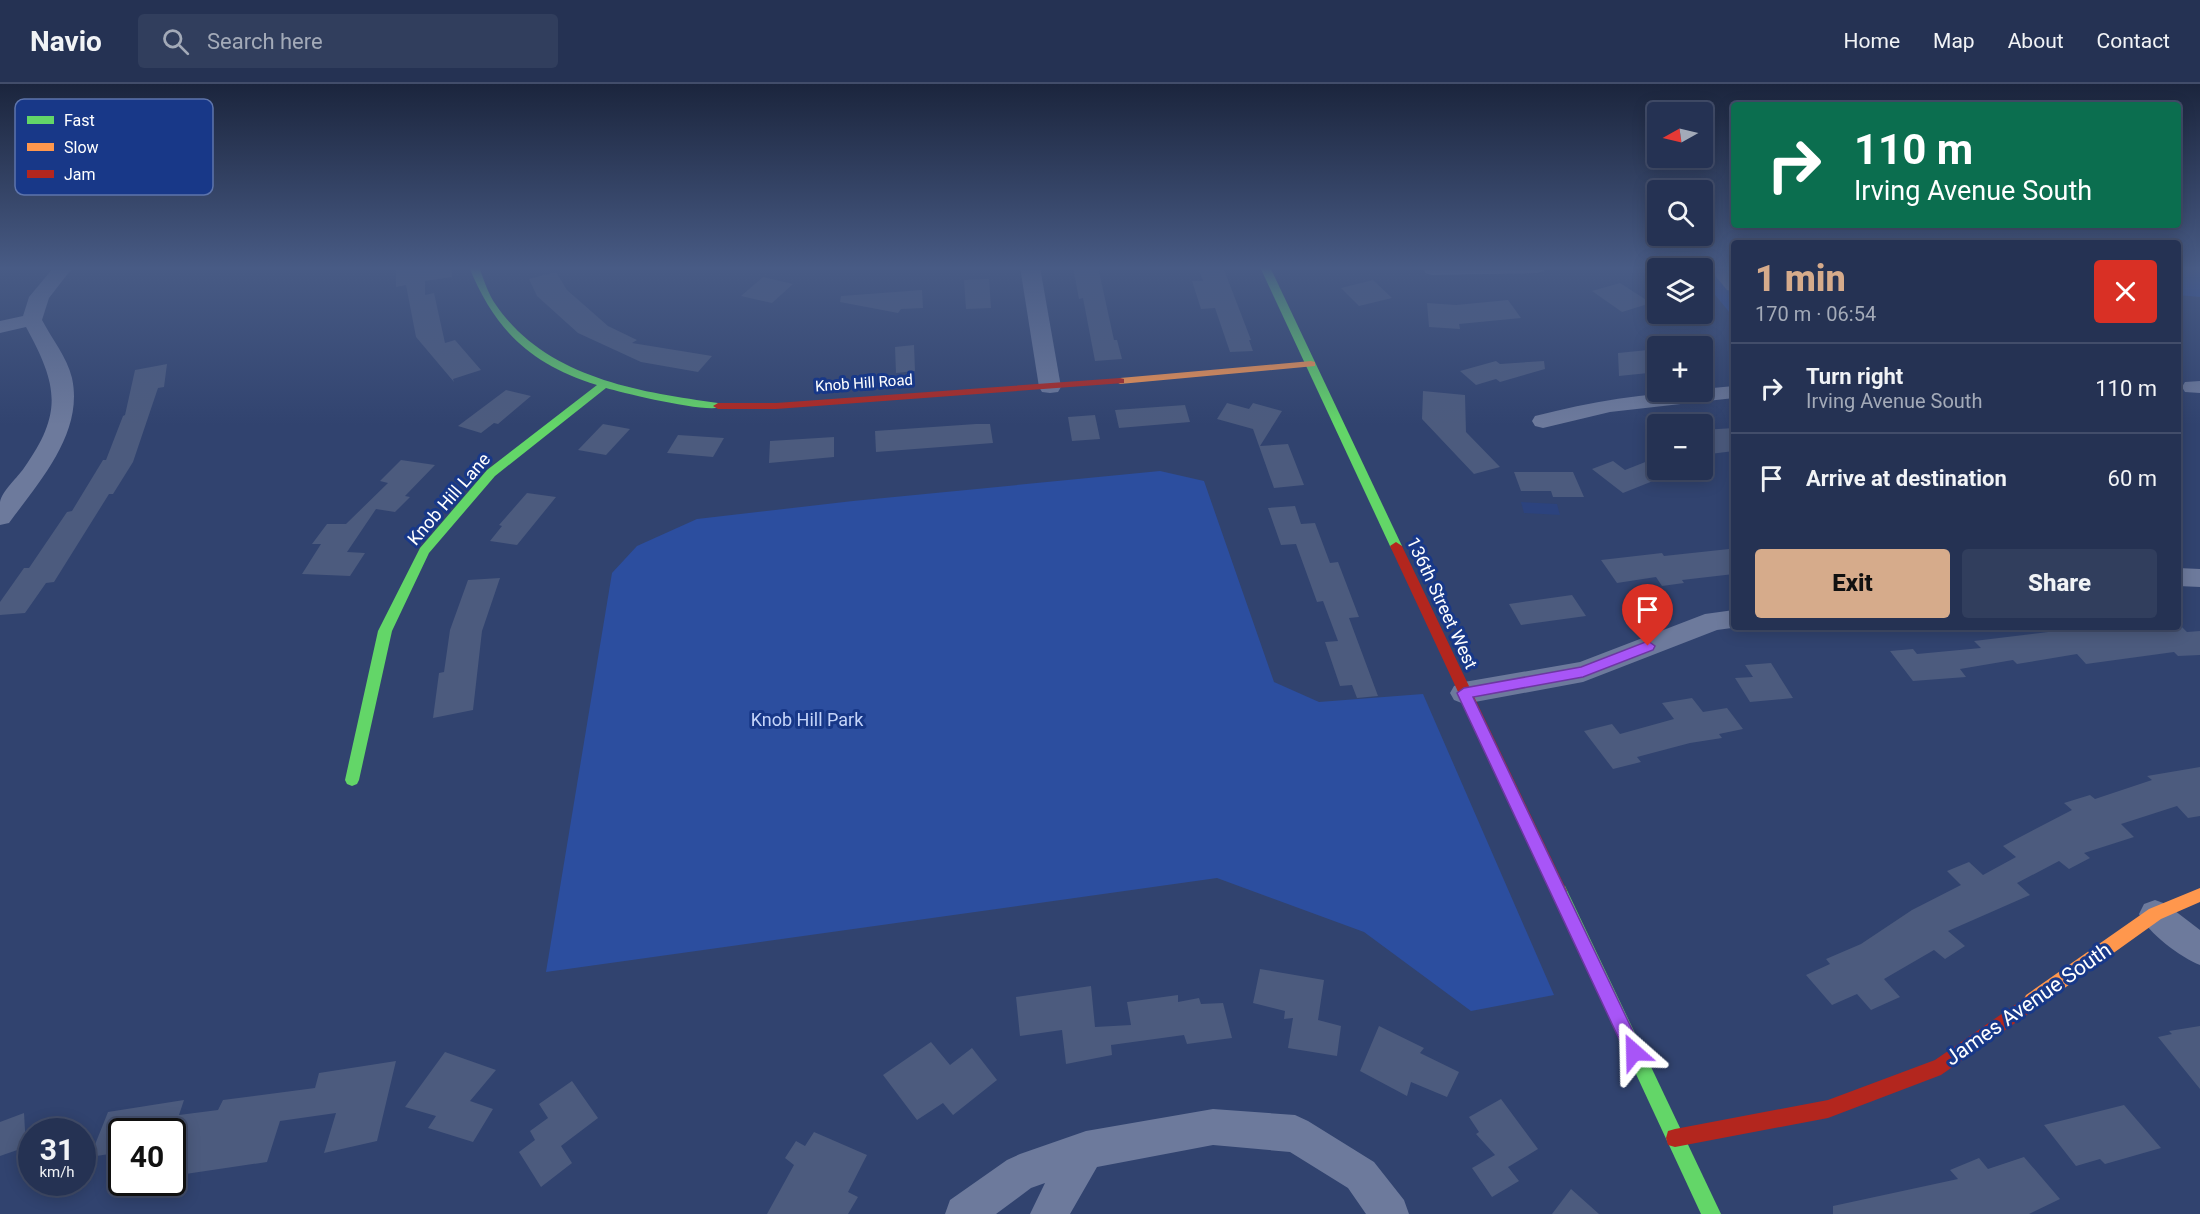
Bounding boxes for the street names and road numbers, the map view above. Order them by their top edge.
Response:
street label: Knob Hill Road [814,371,914,395]
street label: Knob Hill Lane [403,448,494,549]
street label: 136th Street West [1403,534,1482,672]
street label: James Avenue South [1940,938,2116,1070]

